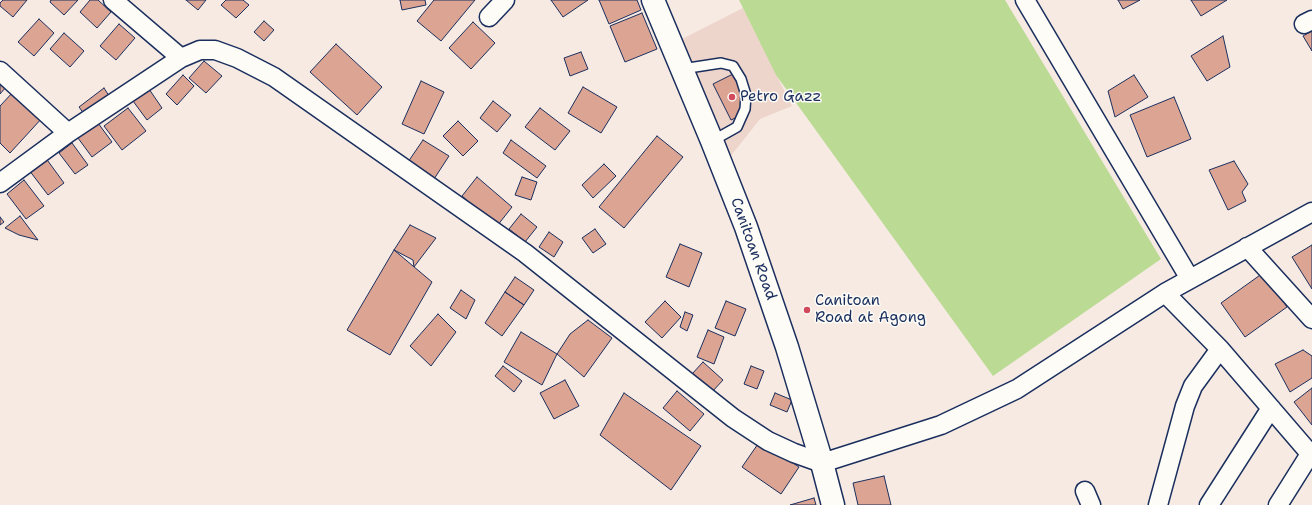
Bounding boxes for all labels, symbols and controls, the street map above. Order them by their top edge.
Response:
place label: Petro Gazz [740,88,821,106]
marker: Petro Gazz [727,92,737,102]
street label: Canitoan Road [726,195,780,303]
place label: Canitoan Road at Agong [815,292,926,327]
marker: Canitoan Road at Agong [802,305,812,315]

